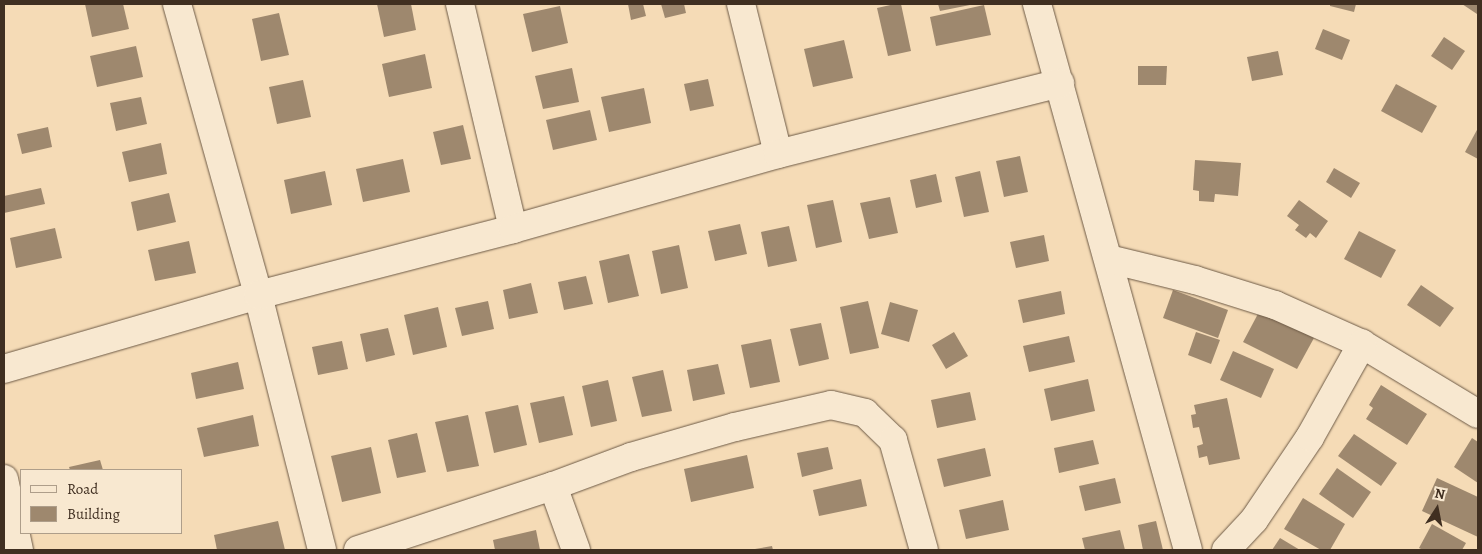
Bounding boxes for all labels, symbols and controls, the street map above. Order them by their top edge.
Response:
legend [20,469,182,534]
text: Road [67,479,98,499]
text: N [1433,483,1447,504]
north arrow [1412,484,1462,534]
text: Building [67,504,120,524]

